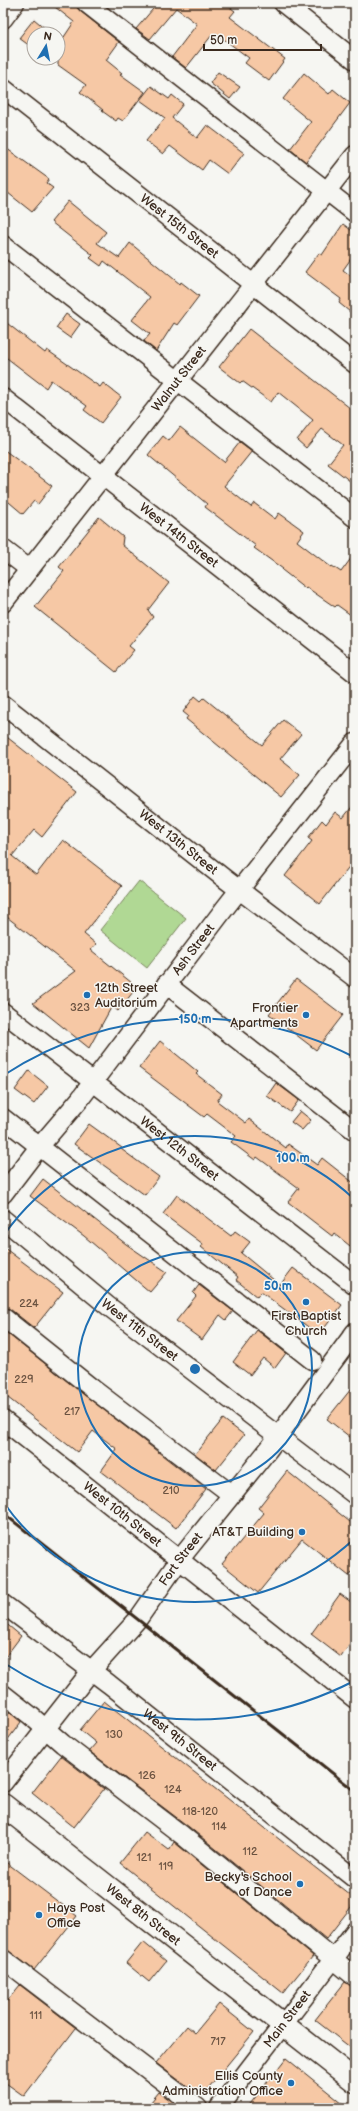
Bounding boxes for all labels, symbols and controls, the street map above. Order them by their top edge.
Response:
north arrow [26,26,66,66]
scale bar [204,26,321,52]
text: N [42,30,53,44]
text: 50 m [210,33,237,48]
street label: West 15th Street [137,190,222,262]
street label: Walnut Street [148,343,210,415]
street label: West 14th Street [136,499,221,571]
street label: West 13th Street [135,806,221,878]
street label: Ash Street [169,921,218,978]
place label: 12th Street Auditorium [95,980,158,1011]
marker: 12th Street Auditorium [82,990,92,1000]
place label: Frontier Apartments [230,1000,299,1031]
house number: 323 [70,1001,90,1014]
marker: Frontier Apartments [301,1010,311,1020]
text: 150 m [179,1012,211,1027]
street label: West 12th Street [136,1113,222,1184]
text: 100 m [276,1151,310,1166]
text: 50 m [264,1279,292,1294]
street label: West 11th Street [98,1295,181,1365]
house number: 224 [19,1297,39,1310]
marker: First Baptist Church [301,1297,311,1307]
place label: First Baptist Church [271,1308,341,1339]
centre of rings [188,1362,202,1376]
house number: 229 [14,1373,34,1386]
house number: 217 [64,1405,81,1418]
street label: West 10th Street [80,1478,165,1550]
house number: 210 [162,1484,180,1497]
place label: AT&T Building [212,1524,294,1540]
marker: AT&T Building [297,1527,307,1537]
street label: Fort Street [156,1529,206,1589]
street label: West 9th Street [139,1706,220,1774]
house number: 130 [105,1728,123,1741]
house number: 126 [138,1769,156,1782]
house number: 124 [164,1783,182,1796]
house number: 118-120 [182,1805,219,1818]
house number: 114 [211,1820,227,1833]
house number: 112 [242,1845,258,1858]
house number: 121 [137,1851,151,1864]
house number: 119 [159,1860,173,1873]
place label: Becky's School of Dance [205,1869,292,1900]
marker: Becky's School of Dance [295,1879,305,1889]
street label: West 8th Street [102,1881,184,1949]
place label: Hays Post Office [47,1900,105,1931]
marker: Hays Post Office [34,1910,44,1920]
street label: Main Street [260,1987,314,2051]
house number: 111 [30,2009,42,2022]
house number: 717 [210,2035,226,2048]
place label: Ellis County Administration Office [162,2068,283,2099]
marker: Ellis County Administration Office [286,2078,296,2088]

